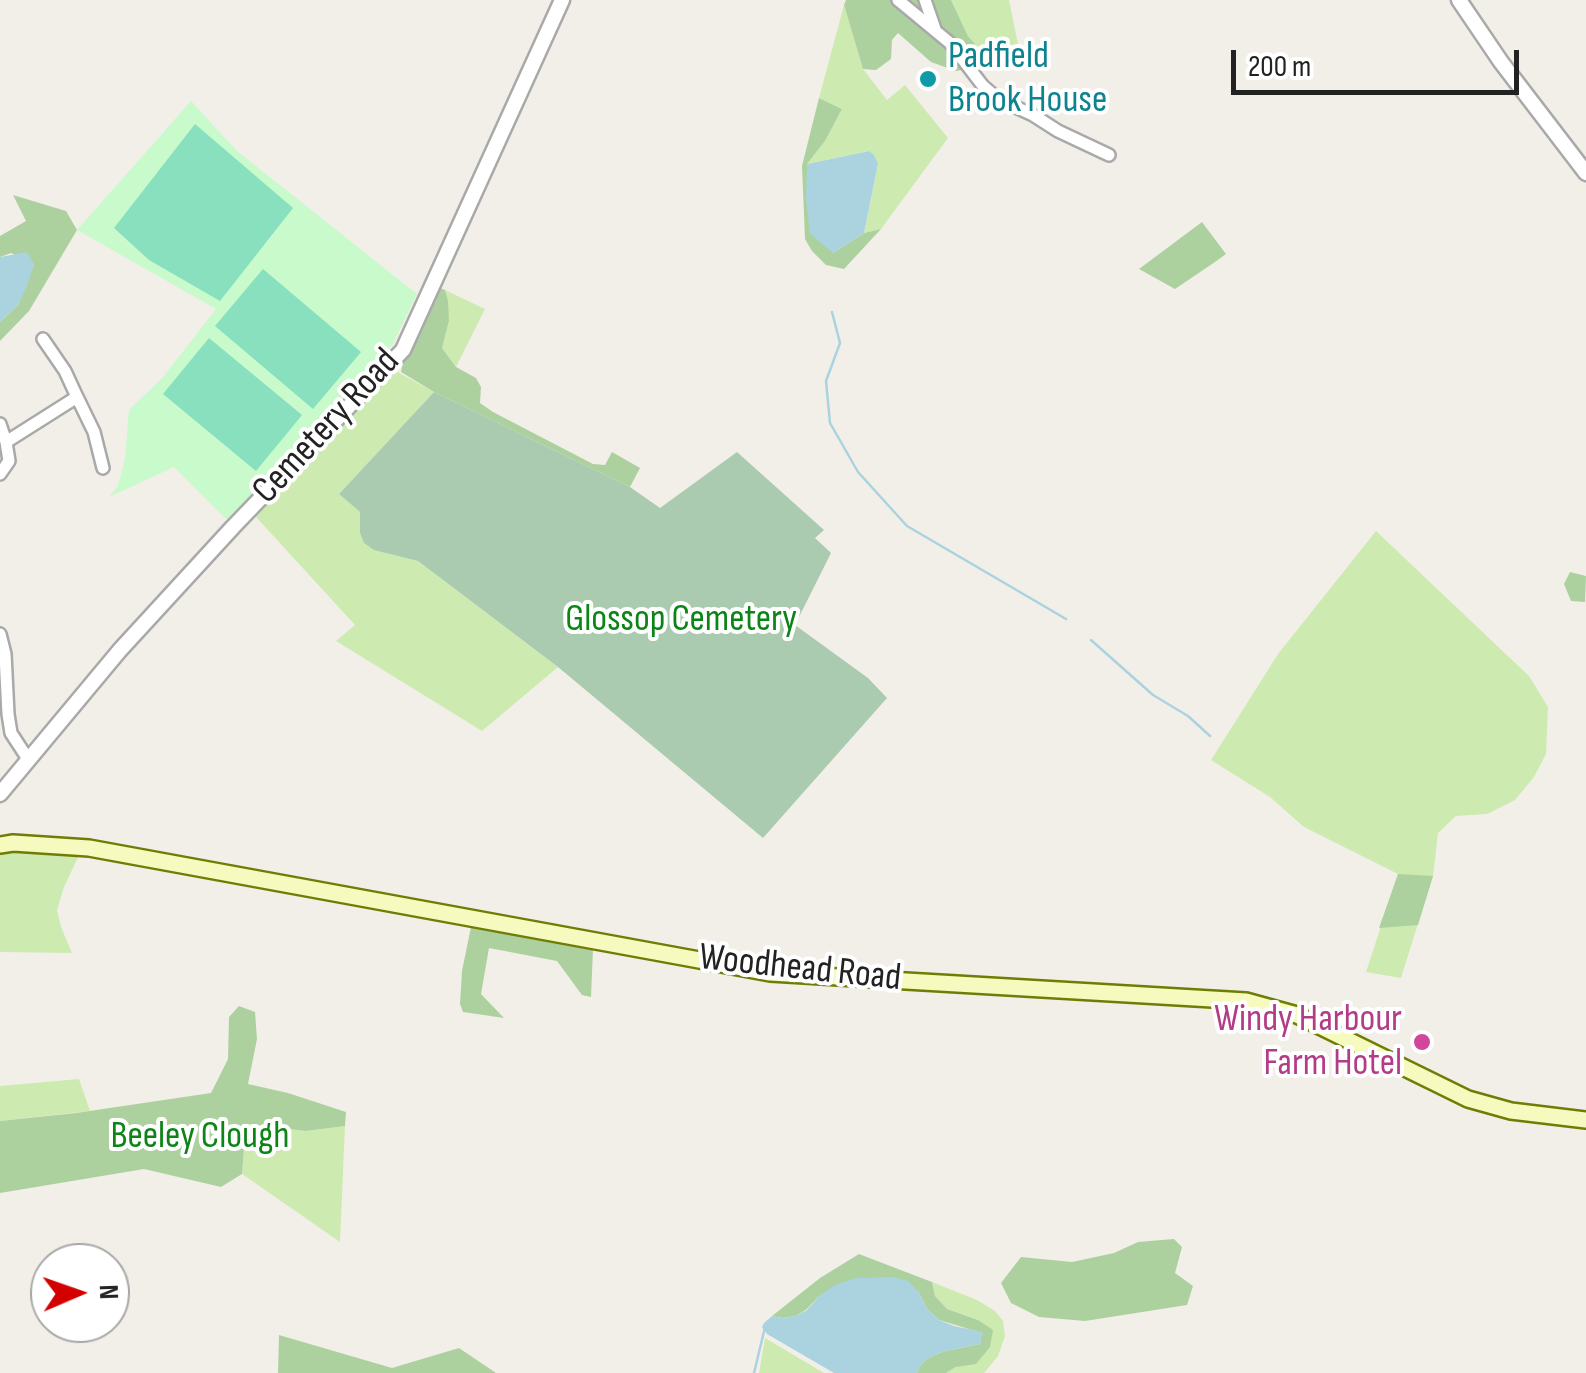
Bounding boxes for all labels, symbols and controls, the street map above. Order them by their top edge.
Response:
scale bar [1236,30,1524,92]
place label: Padfield Brook House [948,34,1107,123]
text: 200 m [1248,49,1311,85]
marker: Padfield Brook House [917,68,939,90]
street label: Cemetery Road [244,340,410,514]
park label: Glossop Cemetery [565,597,797,643]
street label: Woodhead Road [697,936,903,1002]
place label: Windy Harbour Farm Hotel [1214,997,1402,1086]
marker: Windy Harbour Farm Hotel [1411,1031,1433,1053]
park label: Beeley Clough [111,1114,289,1160]
north arrow [30,1243,130,1343]
text: N [92,1284,125,1300]

